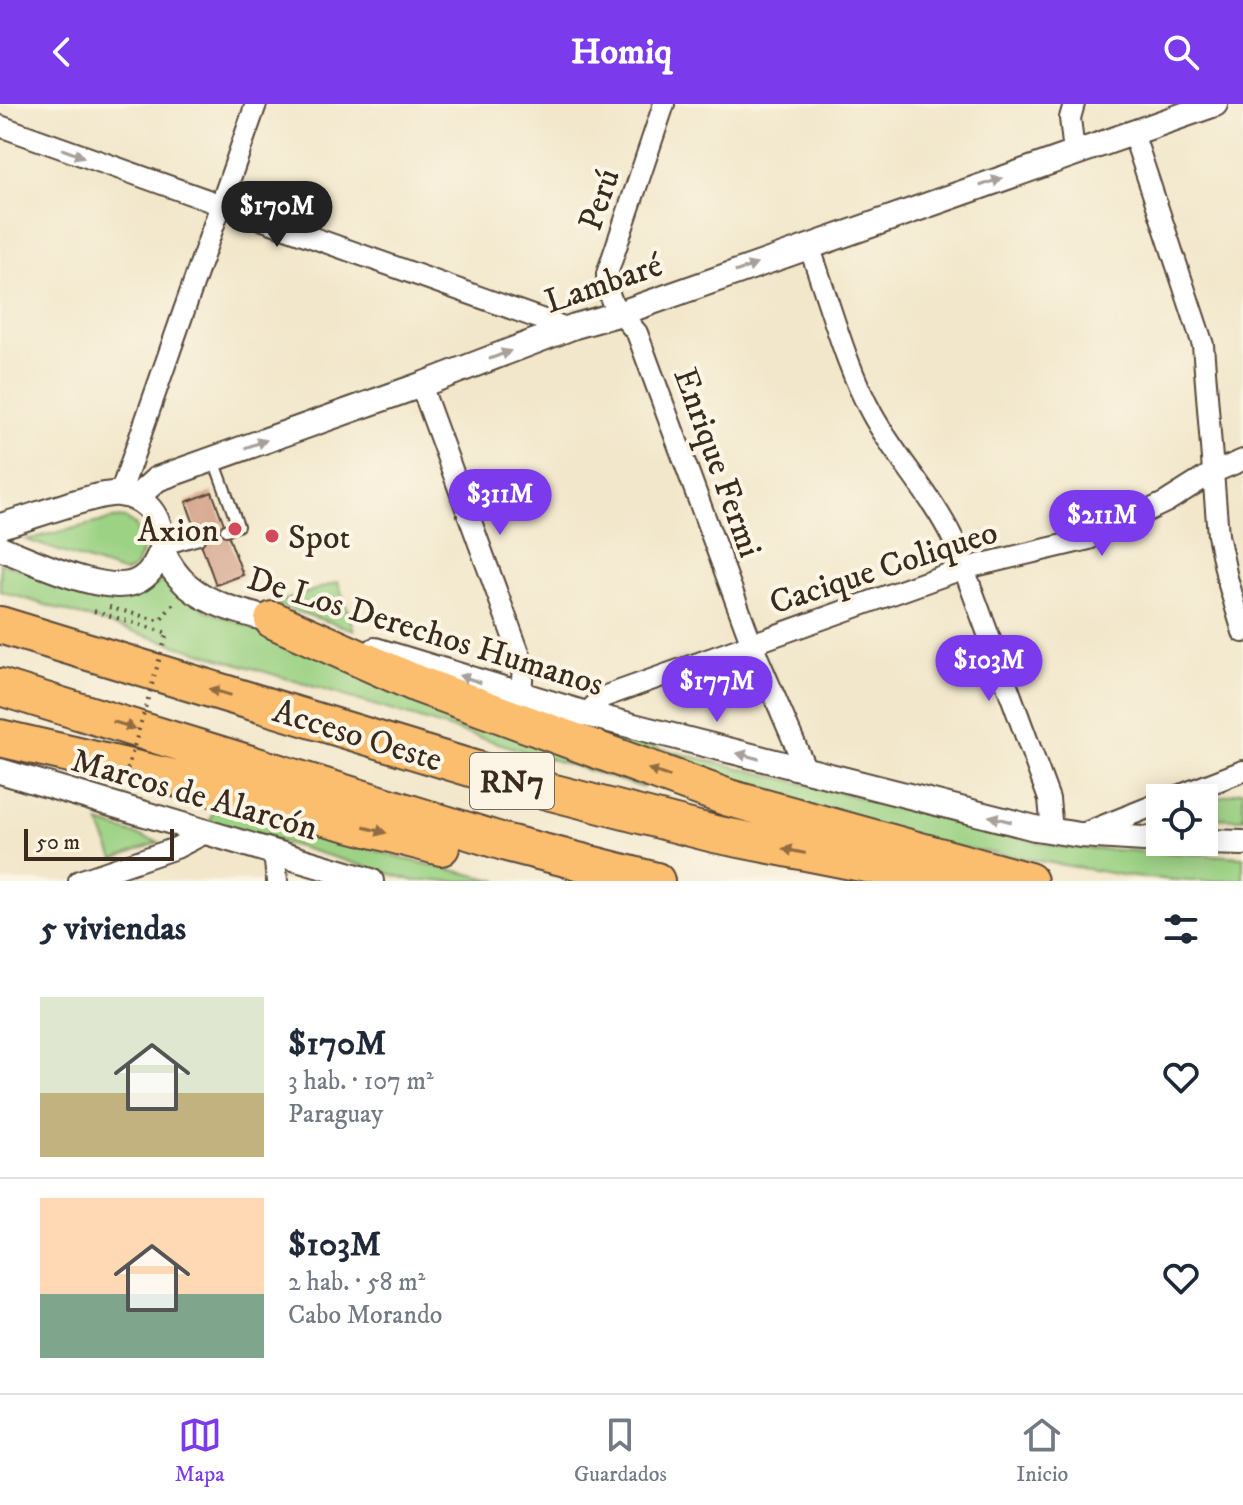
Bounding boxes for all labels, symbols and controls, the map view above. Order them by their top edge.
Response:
icon: back [40,30,84,74]
text: Homiq [571,30,672,75]
icon: search [1159,30,1203,74]
one-way arrow [62,147,86,159]
street label: Perú [570,163,630,236]
one-way arrow [979,175,1003,188]
pin: $170M [221,181,333,249]
text: $170M [239,190,315,223]
street label: Lambaré [539,244,668,324]
one-way arrow [734,262,758,274]
one-way arrow [489,348,513,361]
street label: Enrique Fermi [663,362,771,563]
one-way arrow [244,437,268,449]
pin: $311M [444,469,556,537]
text: $311M [467,478,533,511]
pin: $211M [1046,490,1158,558]
text: $211M [1067,499,1137,532]
place label: Axion [138,510,219,552]
street label: Cacique Coliqueo [764,511,1003,624]
place label: Spot [288,517,350,559]
marker: Axion [226,520,244,538]
marker: Spot [263,527,281,545]
street label: De Los Derechos Humanos [242,558,608,706]
pin: $103M [933,635,1045,703]
text: $103M [953,644,1025,677]
pin: $177M [661,656,773,724]
text: $177M [680,665,754,698]
one-way arrow [458,673,482,685]
one-way arrow [207,685,231,698]
street label: Acceso Oeste [268,690,447,782]
one-way arrow [112,720,136,732]
street label: Marcos de Alarcón [67,740,323,850]
one-way arrow [735,750,760,762]
road number: RN7 [470,753,554,809]
one-way arrow [647,766,671,779]
map controls [1146,784,1218,856]
button: locate [1146,784,1218,856]
one-way arrow [987,813,1012,825]
one-way arrow [362,824,387,836]
scale bar [24,825,174,861]
text: 50 m [36,829,80,856]
one-way arrow [781,844,806,857]
icon: filters [1159,907,1203,951]
text: 5 viviendas [40,908,186,950]
text: $170M [288,1023,386,1065]
icon: home [104,1029,200,1125]
icon: heart [1159,1055,1203,1099]
text: 3 hab. · 107 m² [288,1065,434,1098]
text: Paraguay [288,1098,383,1131]
text: $103M [288,1224,381,1266]
icon: home [104,1230,200,1326]
icon: heart [1159,1256,1203,1300]
text: 2 hab. · 58 m² [288,1266,425,1299]
text: Cabo Morando [288,1299,443,1332]
tab: Mapa [175,1413,225,1488]
tab: Guardados [574,1413,667,1488]
tab: Inicio [1016,1413,1068,1488]

